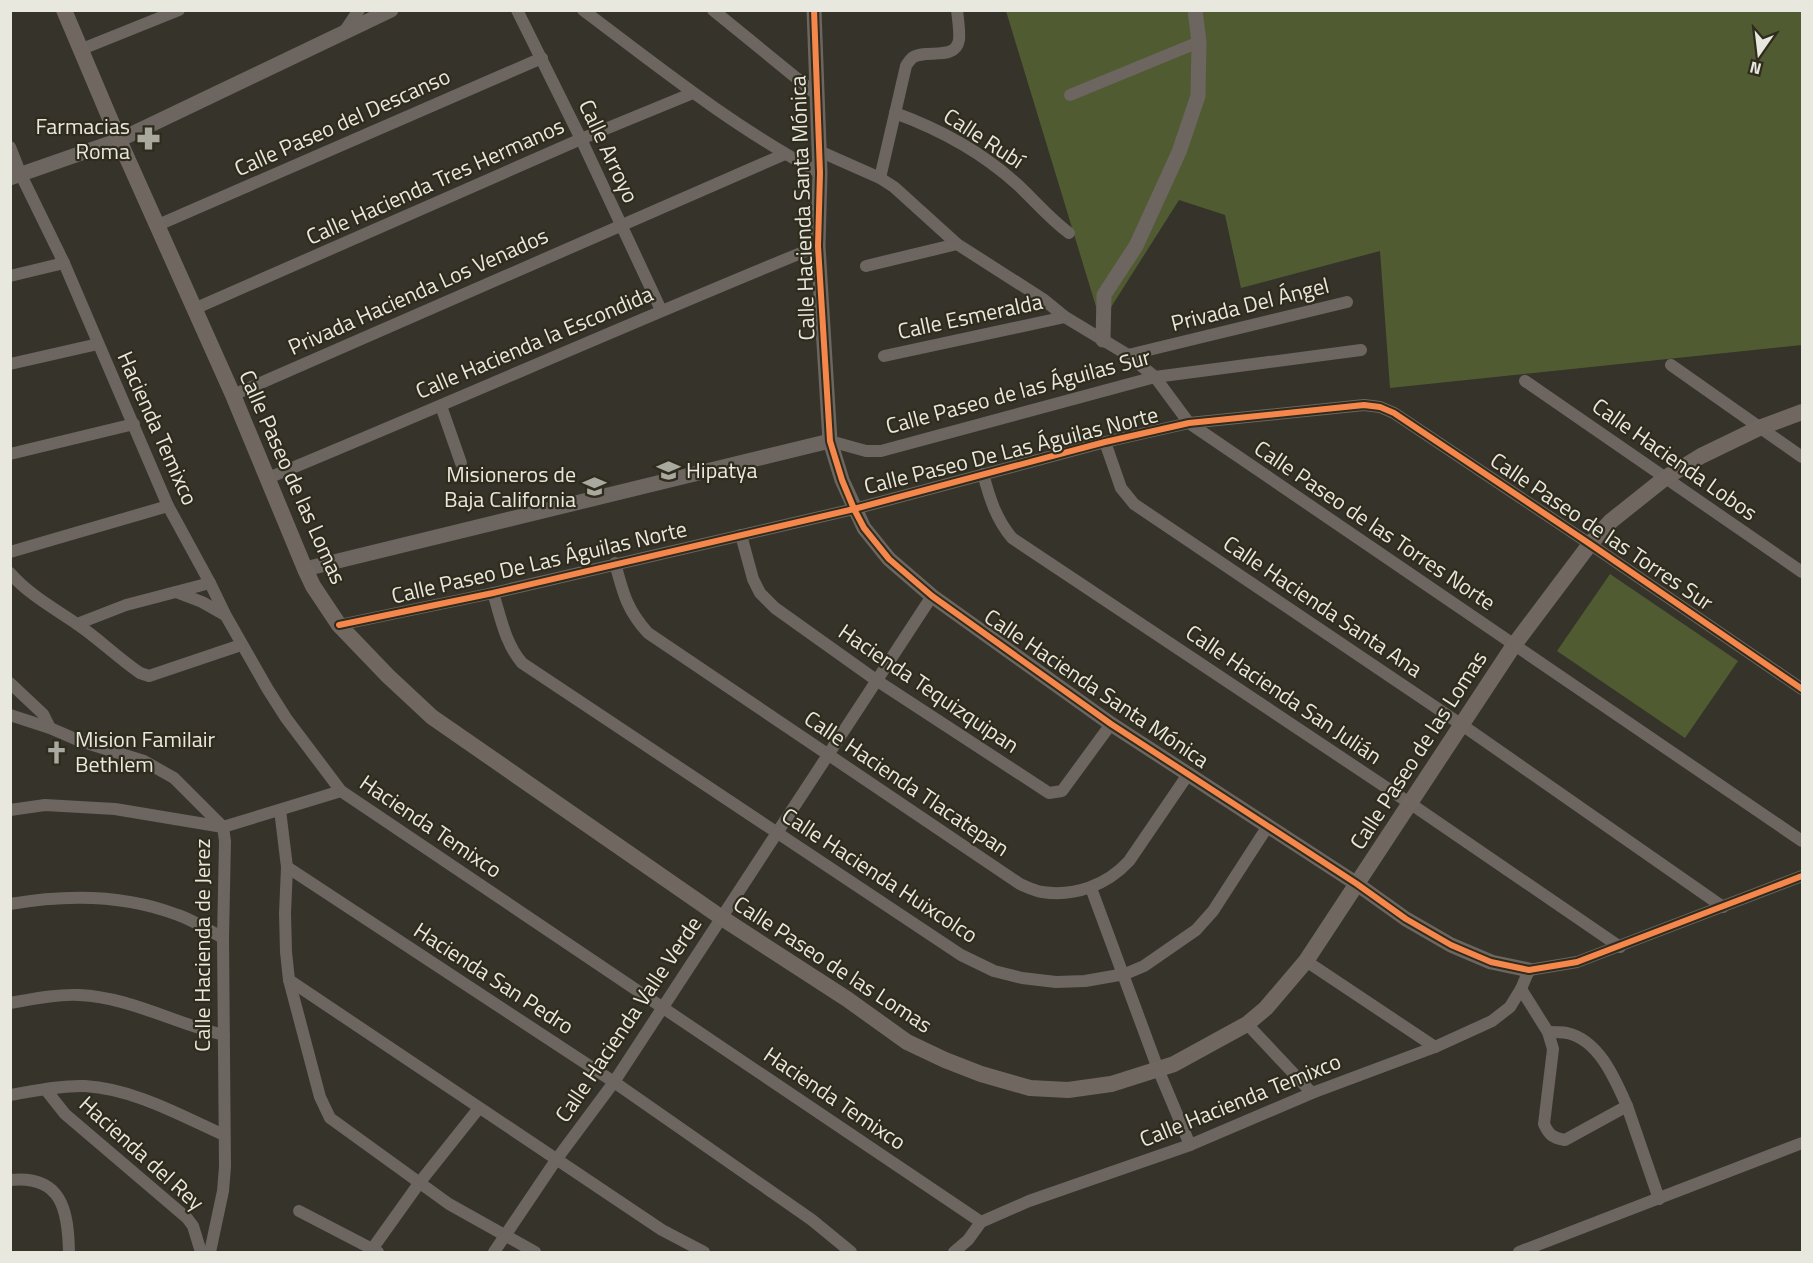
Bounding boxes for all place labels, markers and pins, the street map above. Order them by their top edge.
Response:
place label: Farmacias Roma [35,109,130,168]
pharmacy icon: Farmacias Roma [135,126,161,152]
place label: Hipatya [686,453,757,487]
place label: Misioneros de Baja California [444,457,576,516]
school or university icon: Hipatya [655,457,681,483]
school or university icon: Misioneros de Baja California [581,474,607,500]
place label: Mision Familair Bethlem [75,722,216,781]
church icon: Mision Familair Bethlem [44,739,70,765]

